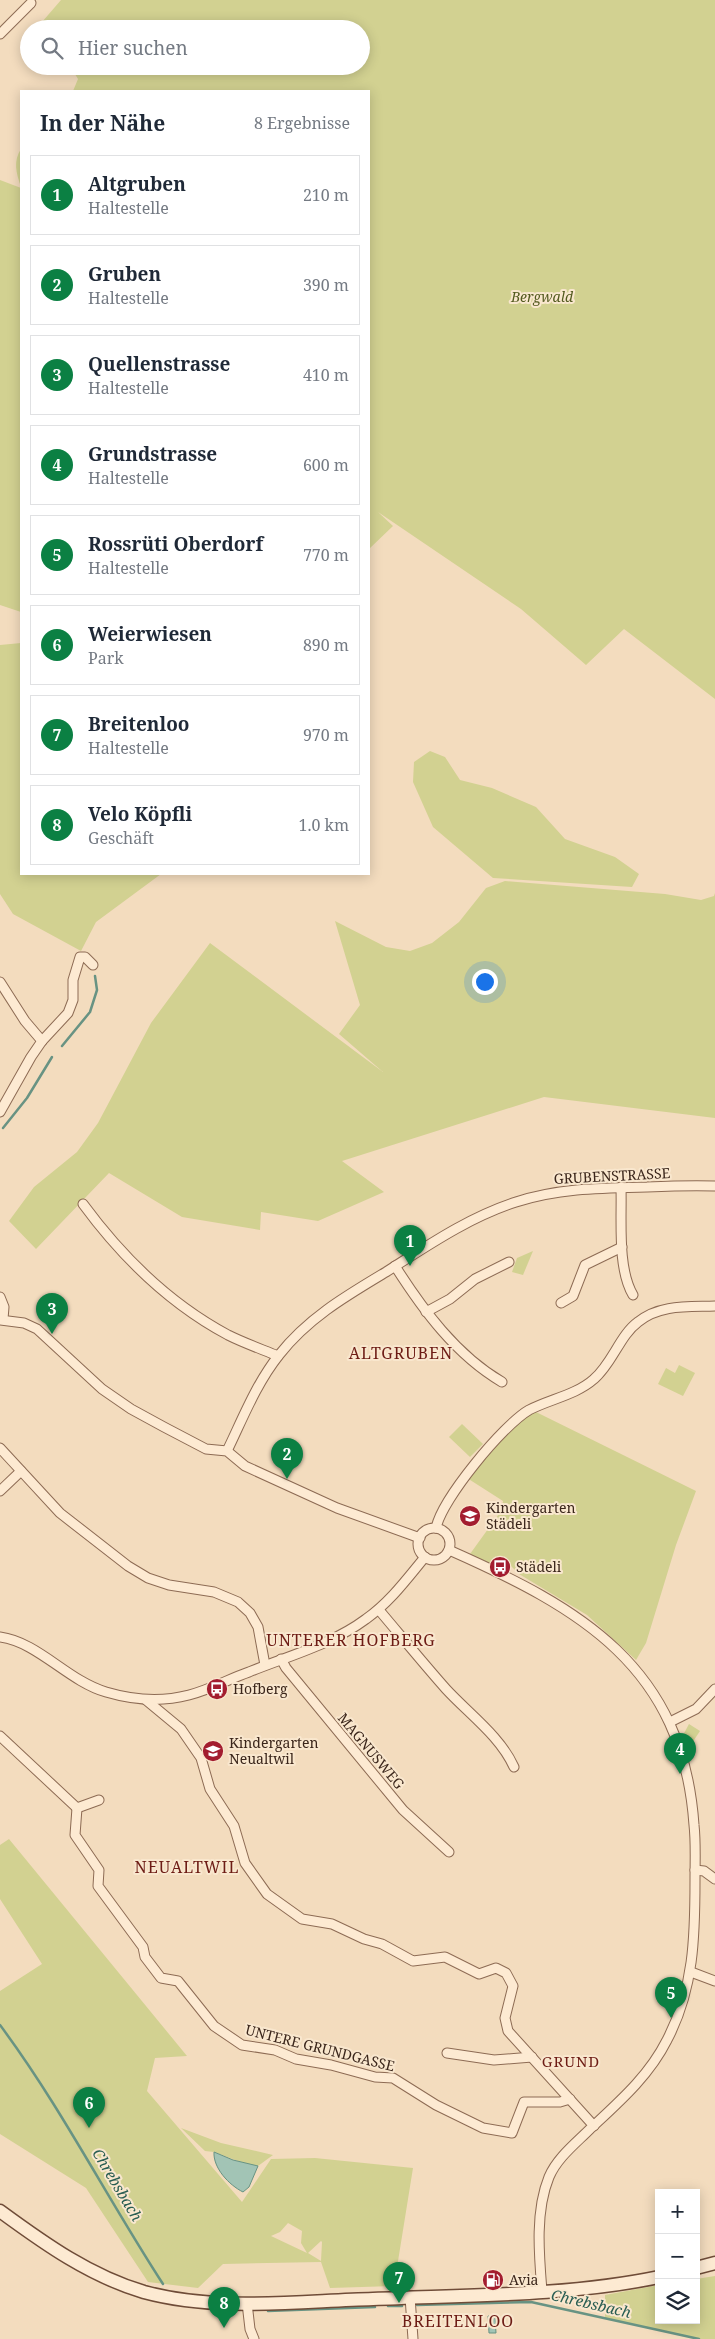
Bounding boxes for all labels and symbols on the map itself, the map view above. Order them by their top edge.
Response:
park label: Bergwald [510,287,574,306]
your location [472,969,498,995]
street label: GRUBENSTRASSE [553,1163,671,1188]
pin: 1 [394,1225,426,1266]
pin: 3 [36,1293,68,1334]
district label: ALTGRUBEN [349,1342,453,1364]
pin: 2 [271,1438,303,1479]
place label: Kindergarten Städeli [486,1498,575,1533]
school or university icon: Kindergarten Städeli [458,1504,482,1528]
bus stop icon: Städeli [488,1555,512,1579]
place label: Städeli [516,1557,562,1576]
district label: UNTERER HOFBERG [266,1629,436,1651]
bus stop icon: Hofberg [205,1677,229,1701]
place label: Hofberg [233,1679,288,1698]
street label: MAGNUSWEG [334,1709,409,1793]
place label: Kindergarten Neualtwil [229,1733,318,1768]
pin: 4 [664,1733,696,1774]
school or university icon: Kindergarten Neualtwil [201,1739,225,1763]
district label: NEUALTWIL [135,1856,239,1878]
pin: 5 [655,1977,687,2018]
street label: UNTERE GRUNDGASSE [243,2020,397,2075]
district label: GRUND [542,2051,600,2071]
pin: 6 [73,2087,105,2128]
water label: Chrebsbach [88,2144,147,2224]
pin: 7 [383,2262,415,2303]
fuel station icon: Avia [481,2268,505,2292]
place label: Avia [509,2270,539,2289]
water label: Chrebsbach [549,2284,633,2322]
pin: 8 [208,2287,240,2328]
district label: BREITENLOO [402,2310,514,2332]

